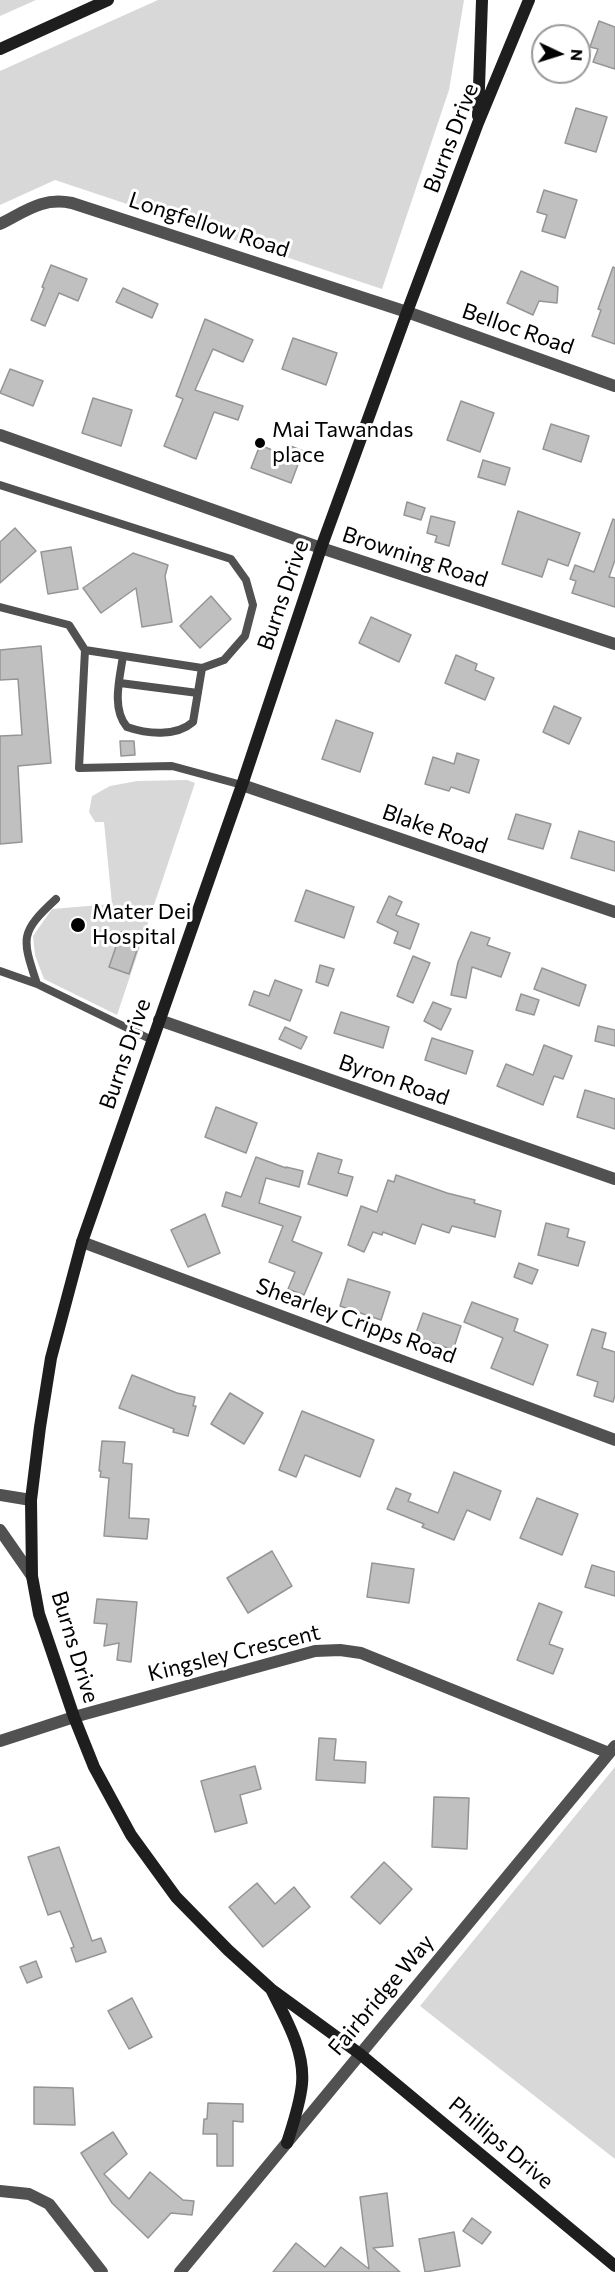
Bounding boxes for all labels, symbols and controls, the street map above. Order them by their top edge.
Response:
north arrow [531,24,591,84]
text: N [568,49,587,62]
street label: Burns Drive [418,79,484,197]
street label: Longfellow Road [125,187,293,263]
street label: Belloc Road [459,298,577,360]
place label: Mai Tawandas place [272,417,413,469]
marker: Mai Tawandas place [253,436,267,450]
street label: Browning Road [339,521,491,593]
street label: Burns Drive [252,536,314,654]
street label: Blake Road [379,799,491,859]
place label: Mater Dei Hospital [92,899,191,950]
marker: Mater Dei Hospital [69,916,87,934]
street label: Burns Drive [94,995,156,1113]
street label: Byron Road [335,1049,453,1111]
street label: Shearley Cripps Road [252,1273,460,1369]
street label: Burns Drive [46,1588,104,1706]
street label: Kingsley Crescent [145,1619,323,1687]
street label: Fairbridge Way [323,1929,439,2061]
street label: Phillips Drive [443,2091,559,2195]

